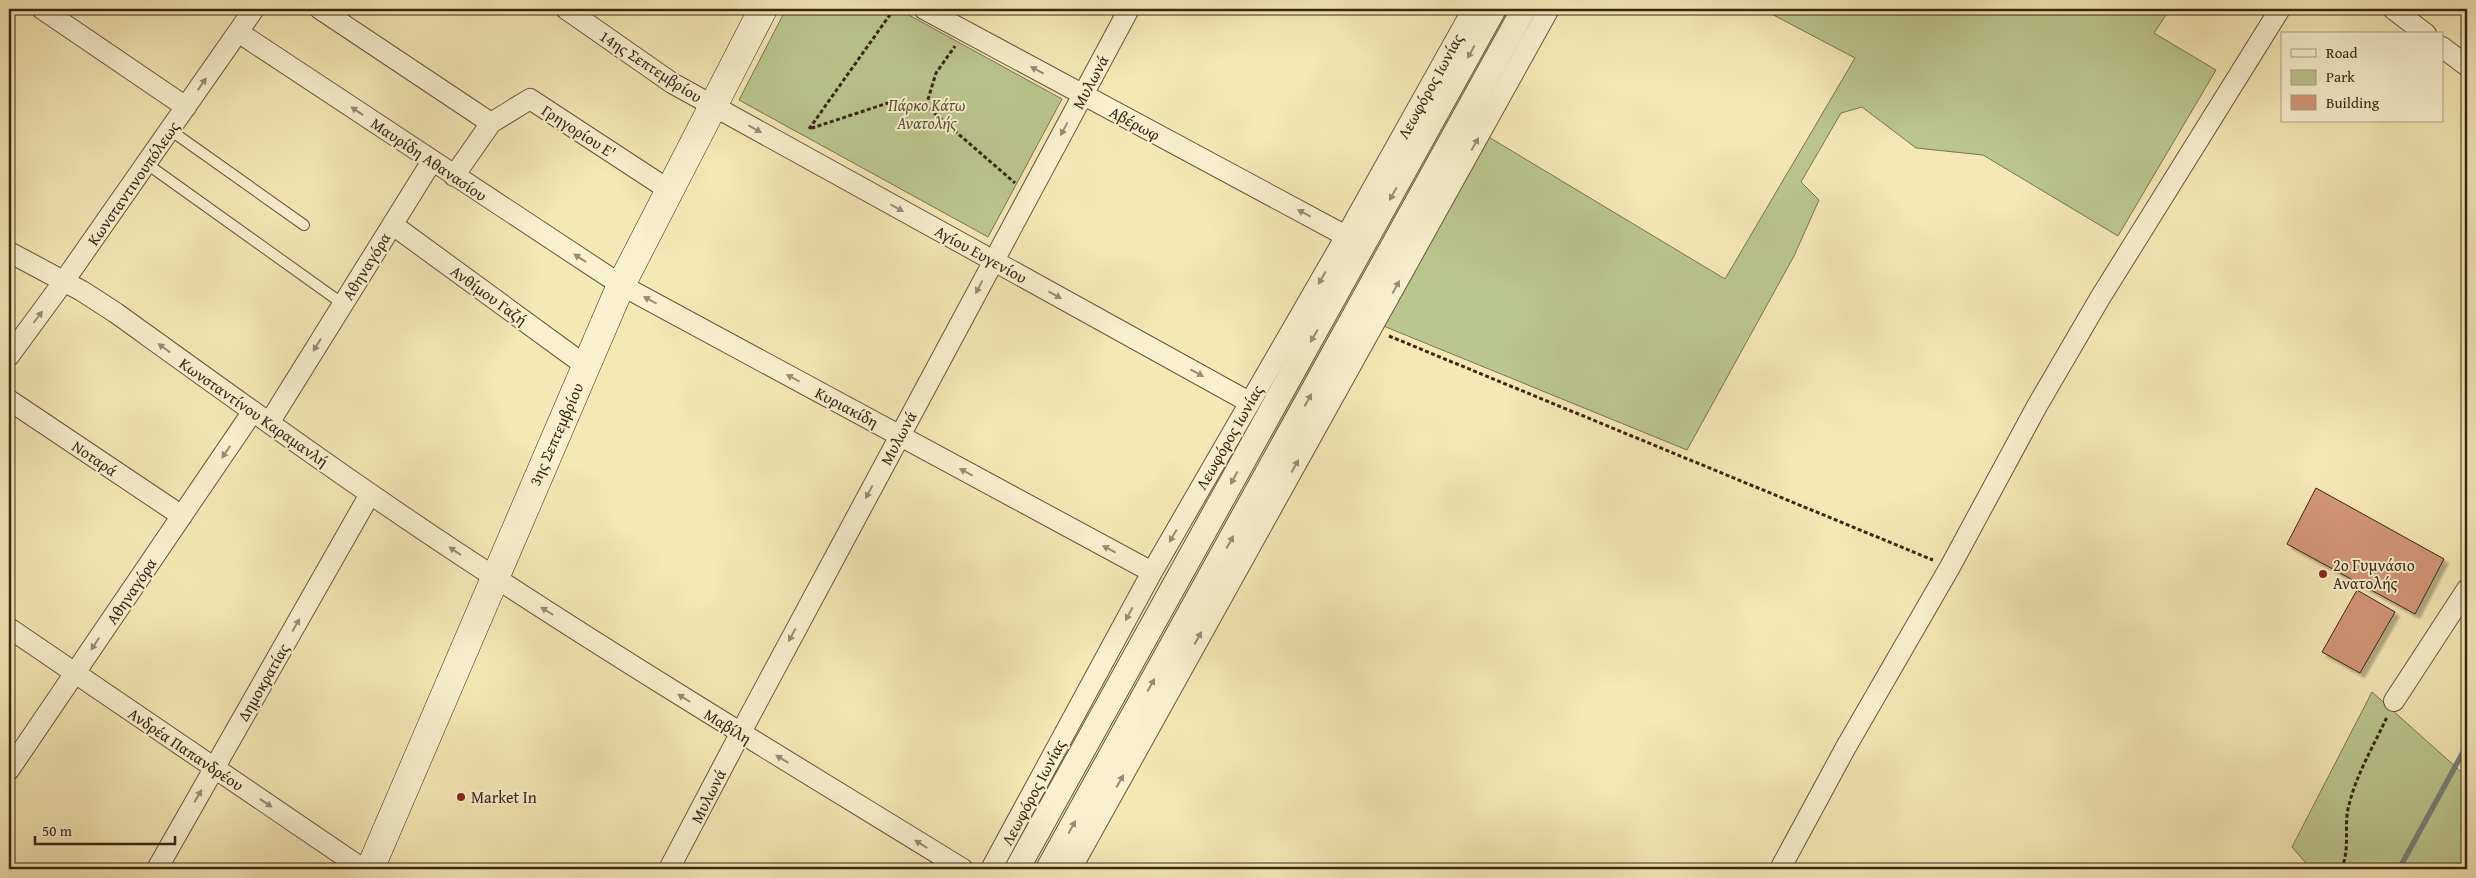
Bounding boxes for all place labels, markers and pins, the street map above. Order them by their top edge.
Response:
place label: 2ο Γυμνάσιο Ανατολής [2333,553,2415,595]
marker: 2ο Γυμνάσιο Ανατολής [2317,568,2329,580]
place label: Market In [471,785,537,809]
marker: Market In [455,791,467,803]

